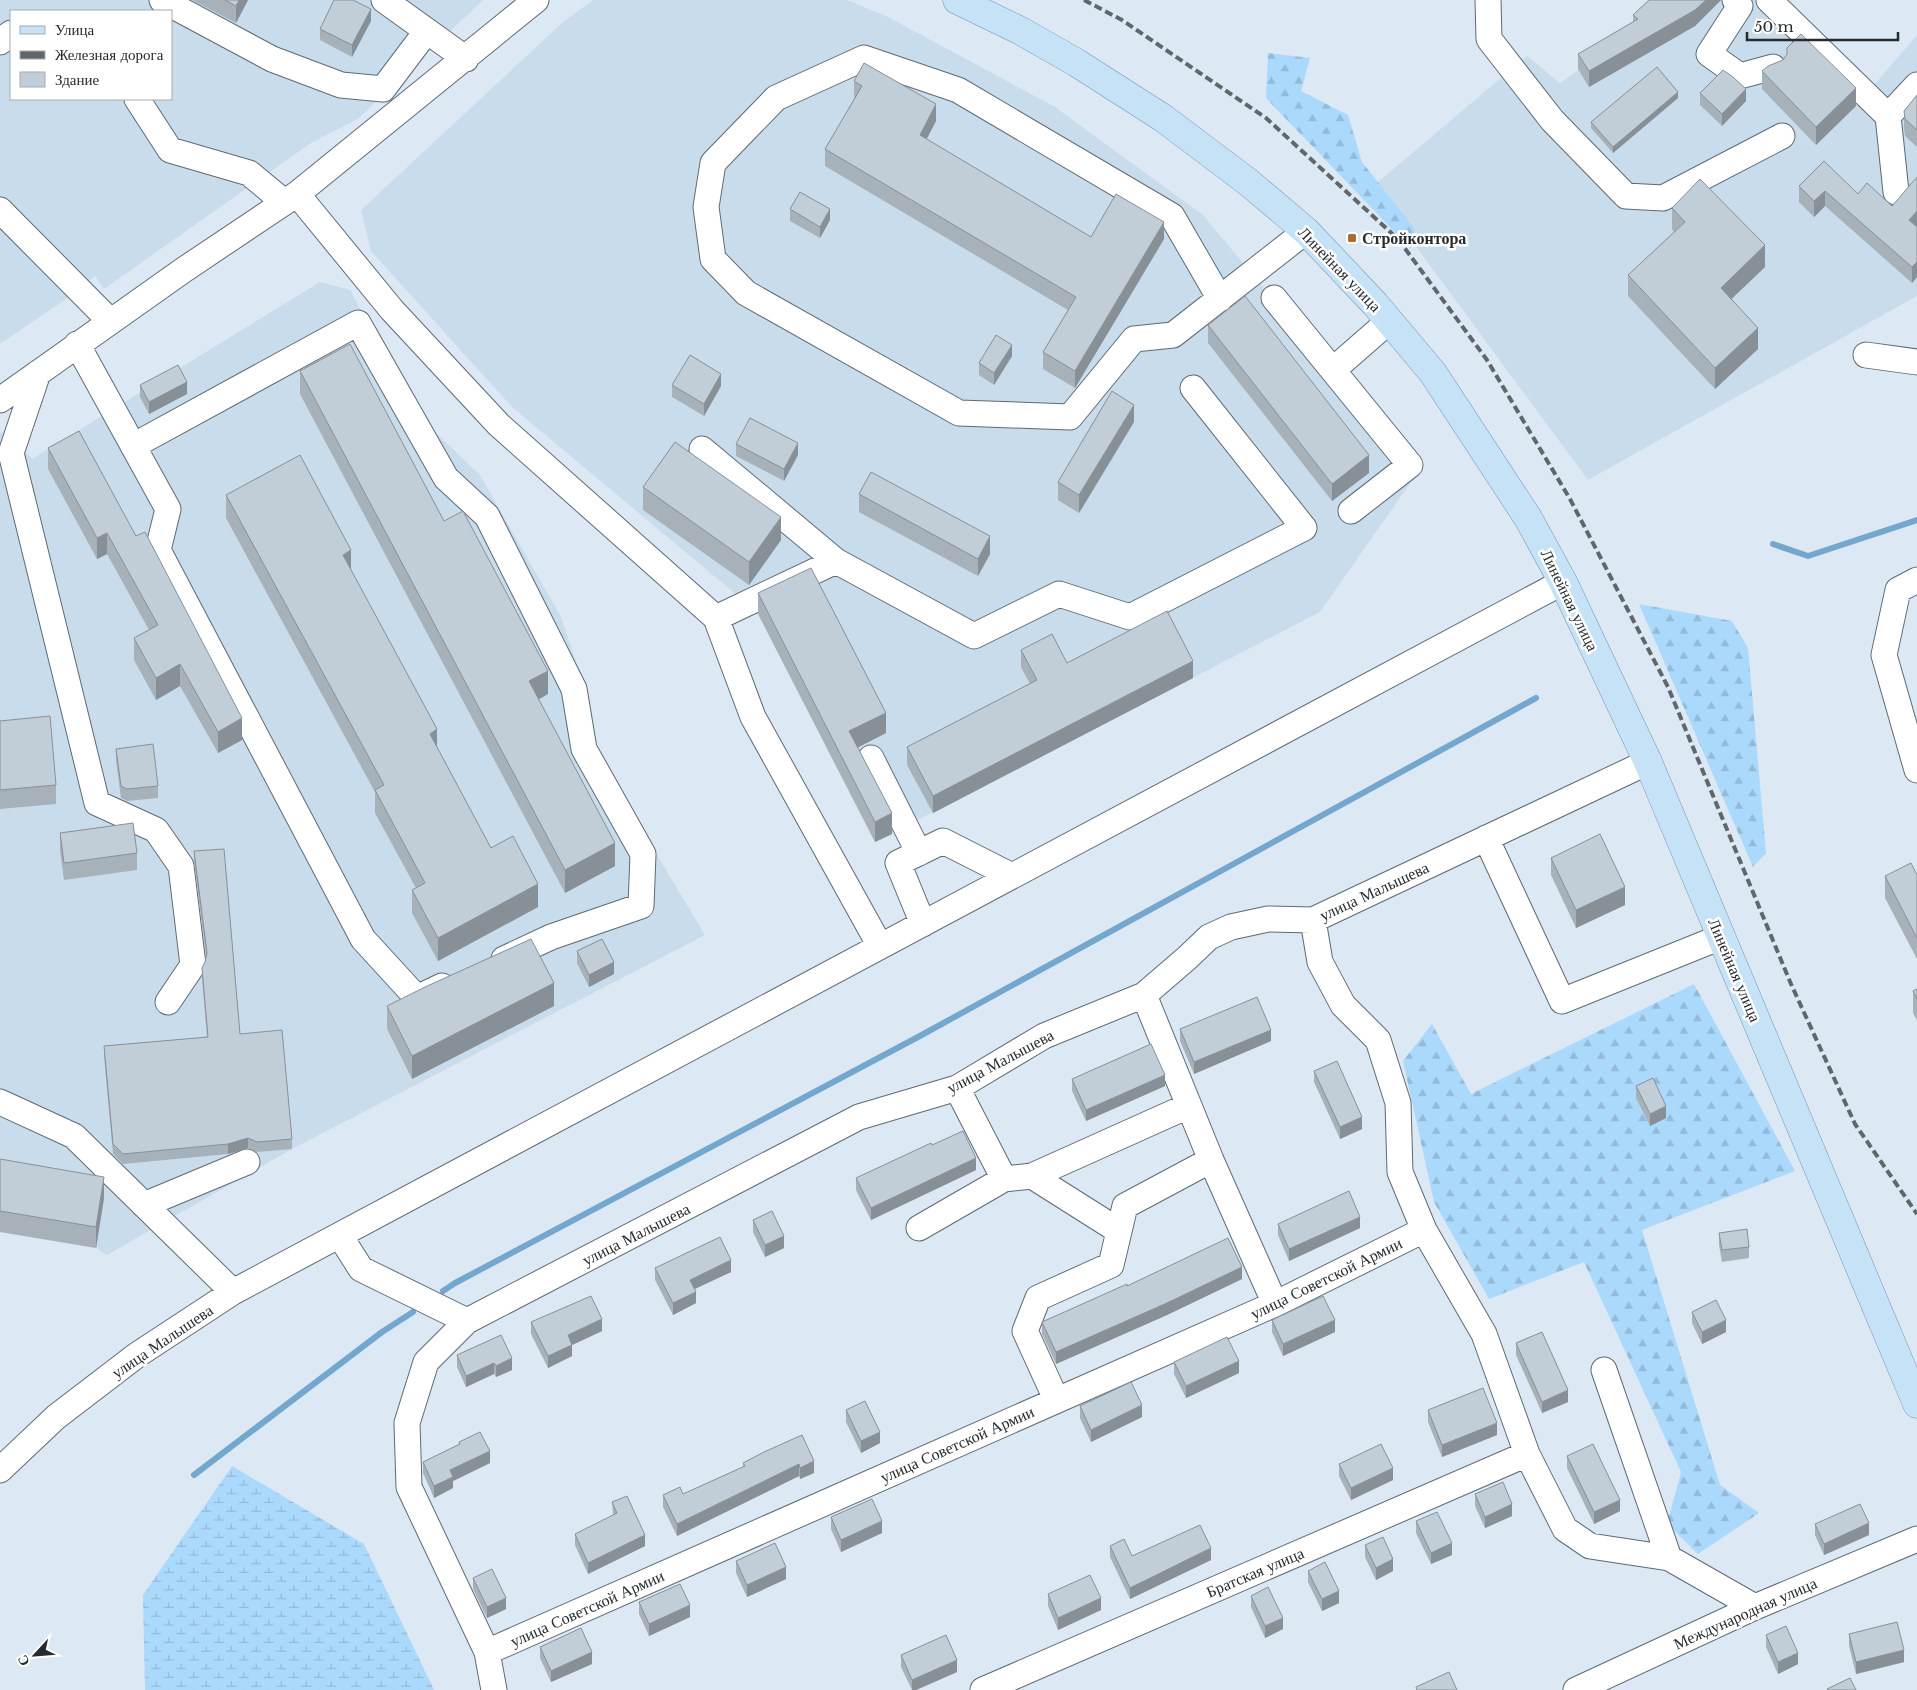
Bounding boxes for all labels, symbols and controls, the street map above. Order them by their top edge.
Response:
legend [10,10,172,100]
scale bar [1747,10,1898,42]
text: 50 m [1754,17,1794,36]
text: Улица [55,20,94,39]
text: Железная дорога [55,45,164,64]
text: Здание [55,70,99,89]
street label: Линейная улица [1294,222,1386,316]
place label: Стройконтора [1362,228,1466,248]
marker: Стройконтора [1346,232,1358,244]
street label: Линейная улица [1537,546,1603,654]
street label: улица Малышева [1316,857,1432,925]
street label: Линейная улица [1704,915,1766,1025]
street label: улица Малышева [943,1024,1057,1098]
street label: улица Малышева [579,1198,693,1270]
street label: улица Советской Армии [1247,1232,1406,1323]
street label: улица Малышева [107,1300,217,1382]
street label: улица Советской Армии [877,1401,1037,1487]
street label: Братская улица [1203,1542,1307,1602]
street label: улица Советской Армии [507,1565,667,1651]
street label: Международная улица [1670,1572,1820,1654]
north arrow [10,1630,60,1680]
text: С [13,1652,34,1669]

